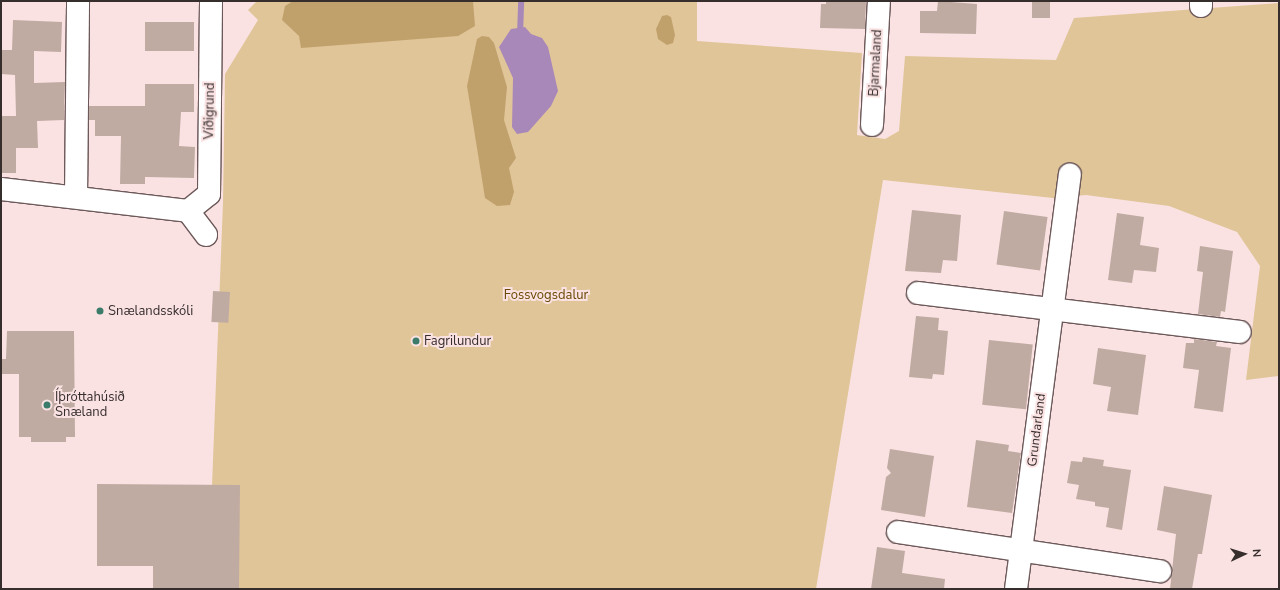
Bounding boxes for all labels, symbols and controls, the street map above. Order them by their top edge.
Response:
street label: Bjarmaland [866,29,886,97]
street label: Víðigrund [202,82,218,140]
park label: Fossvogsdalur [504,287,588,303]
place label: Snælandsskóli [108,303,193,319]
marker: Snælandsskóli [95,306,105,316]
place label: Fagrilundur [424,333,491,349]
marker: Fagrilundur [411,336,421,346]
place label: Íþróttahúsið Snæland [55,390,125,421]
street label: Grundarland [1025,393,1049,467]
marker: Íþróttahúsið Snæland [42,400,52,410]
north arrow [1224,534,1264,574]
text: N [1249,548,1264,558]

